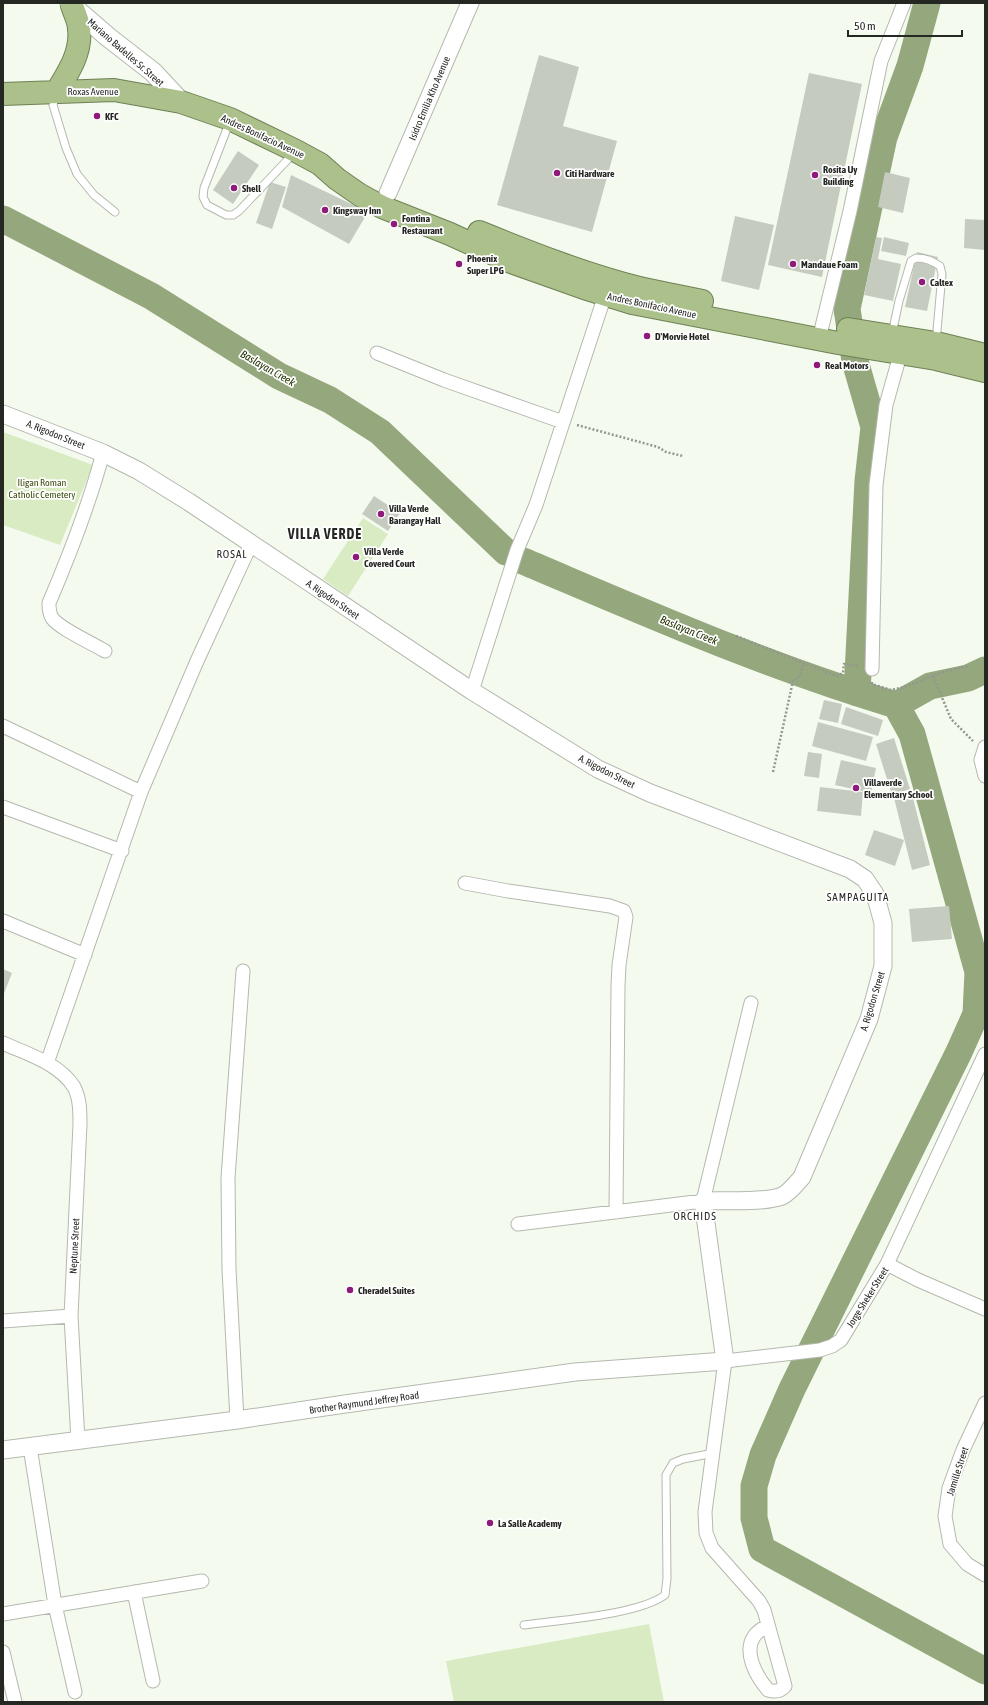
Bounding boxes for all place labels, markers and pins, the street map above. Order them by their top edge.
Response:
marker: KFC [92,111,102,121]
place label: KFC [105,111,119,122]
place label: Rosita Uy Building [823,164,858,187]
marker: Citi Hardware [552,168,562,178]
place label: Citi Hardware [565,168,615,179]
marker: Rosita Uy Building [810,170,820,180]
marker: Shell [229,183,239,193]
place label: Shell [242,183,261,194]
marker: Kingsway Inn [320,205,330,215]
place label: Kingsway Inn [333,205,381,216]
place label: Fontina Restaurant [402,213,443,236]
marker: Fontina Restaurant [389,219,399,229]
place label: Phoenix Super LPG [467,253,504,276]
marker: Phoenix Super LPG [454,259,464,269]
marker: Mandaue Foam [788,259,798,269]
place label: Mandaue Foam [801,259,858,270]
marker: Caltex [917,277,927,287]
place label: Caltex [930,277,953,288]
marker: D'Morvie Hotel [642,331,652,341]
place label: D'Morvie Hotel [655,331,710,342]
marker: Real Motors [812,360,822,370]
place label: Real Motors [825,360,869,371]
place label: Villa Verde Barangay Hall [388,503,441,526]
marker: Villa Verde Barangay Hall [376,509,386,519]
place label: Villa Verde Covered Court [363,546,415,569]
marker: Villa Verde Covered Court [351,552,361,562]
place label: Villaverde Elementary School [863,777,933,800]
marker: Villaverde Elementary School [851,783,861,793]
marker: Cheradel Suites [345,1285,355,1295]
place label: Cheradel Suites [358,1285,415,1296]
marker: La Salle Academy [485,1518,495,1528]
place label: La Salle Academy [498,1518,563,1529]

